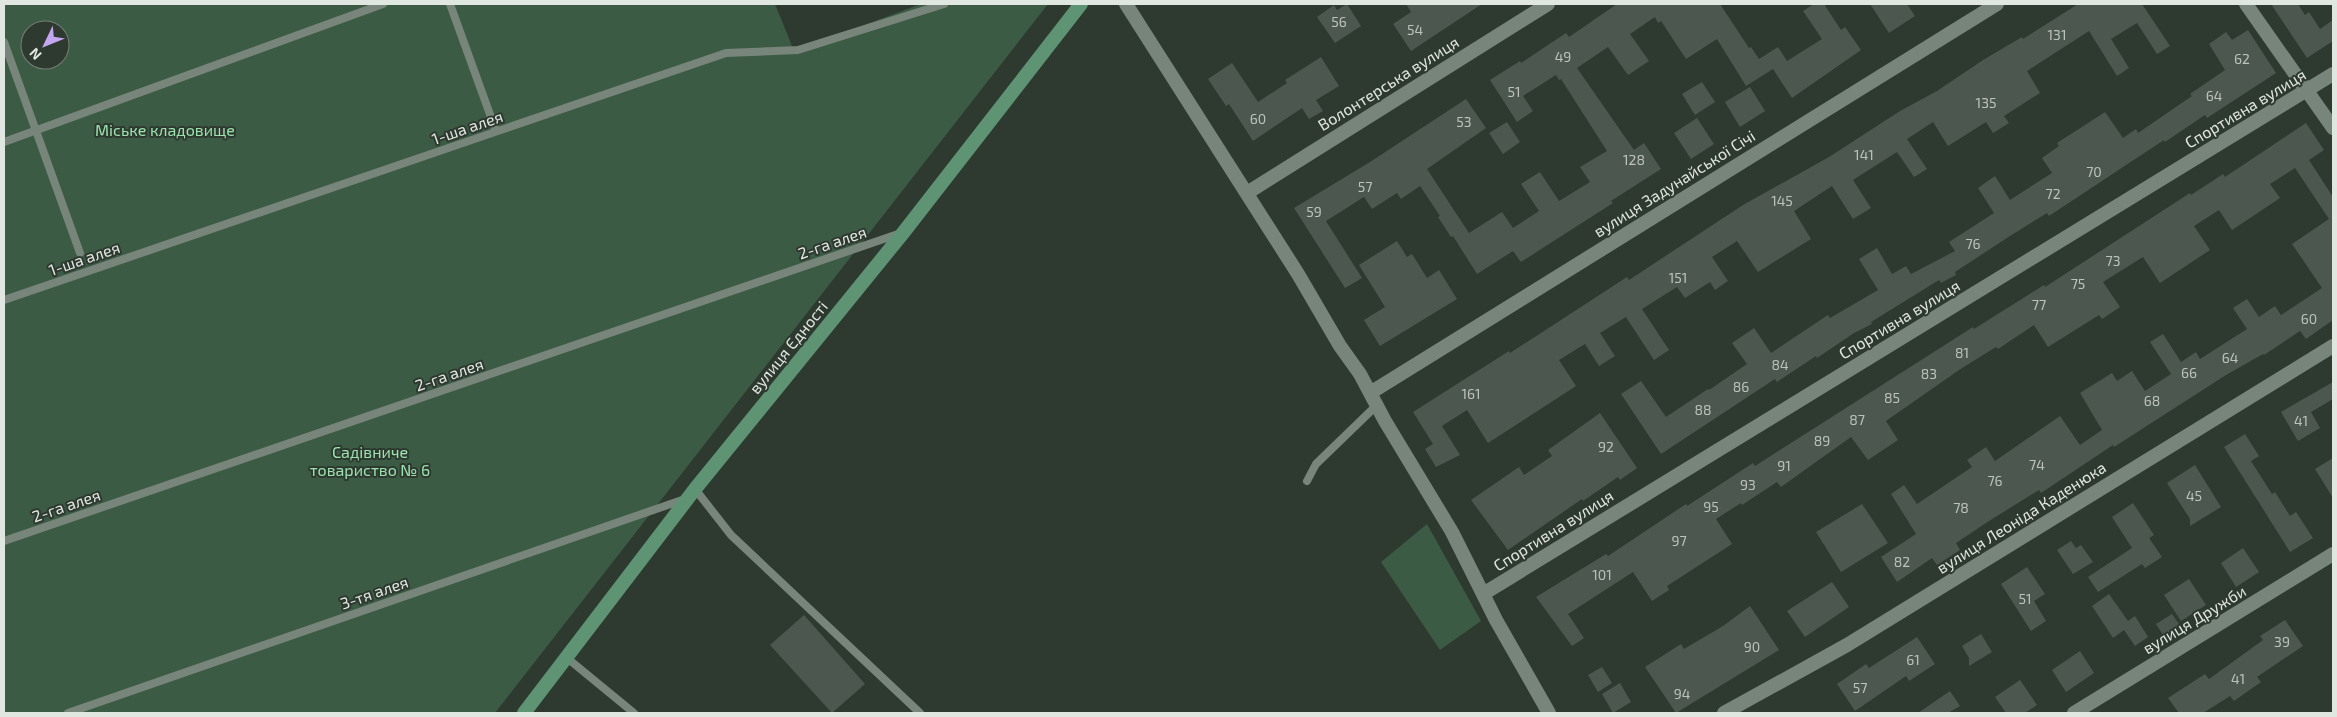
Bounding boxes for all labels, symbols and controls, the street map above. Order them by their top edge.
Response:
house number: 56 [1331,13,1347,30]
north arrow [20,20,70,70]
house number: 54 [1407,21,1423,38]
house number: 131 [2048,26,2066,43]
street label: Волонтерська вулиця [1314,32,1462,135]
text: N [25,45,45,64]
house number: 49 [1555,48,1571,65]
house number: 62 [2234,50,2250,67]
street label: Спортивна вулиця [2181,64,2310,153]
house number: 51 [1507,83,1521,100]
house number: 64 [2206,87,2222,104]
house number: 135 [1976,94,1996,111]
street label: 1-ша алея [429,106,505,148]
house number: 60 [1250,110,1266,127]
house number: 53 [1456,113,1472,130]
park label: Міське кладовище [95,120,235,139]
street label: вулиця Задунайської Січі [1590,125,1759,241]
house number: 141 [1854,146,1874,163]
house number: 128 [1623,151,1645,168]
house number: 70 [2086,163,2102,180]
house number: 57 [1358,178,1372,195]
house number: 72 [2045,185,2061,202]
house number: 145 [1771,192,1793,209]
house number: 59 [1306,203,1322,220]
street label: 2-га алея [795,221,869,263]
house number: 76 [1965,235,1981,252]
street label: 1-ша алея [46,237,122,279]
house number: 73 [2106,252,2120,269]
house number: 151 [1669,269,1687,286]
street label: Спортивна вулиця [1835,275,1964,364]
house number: 75 [2071,275,2085,292]
house number: 77 [2032,296,2046,313]
street label: вулиця Єдності [745,297,832,398]
house number: 60 [2301,310,2317,327]
house number: 81 [1955,344,1969,361]
house number: 64 [2222,349,2238,366]
street label: 2-га алея [412,353,486,395]
house number: 84 [1771,356,1789,373]
house number: 66 [2181,364,2197,381]
house number: 83 [1921,365,1937,382]
house number: 86 [1733,378,1749,395]
house number: 161 [1461,385,1481,402]
house number: 85 [1884,389,1900,406]
house number: 68 [2144,392,2160,409]
house number: 88 [1695,401,1712,418]
house number: 87 [1849,411,1865,428]
house number: 41 [2294,412,2308,429]
house number: 89 [1814,432,1830,449]
house number: 92 [1598,438,1614,455]
park label: Садівниче товариство № 6 [310,442,430,479]
house number: 74 [2029,456,2045,473]
house number: 91 [1777,457,1791,474]
street label: вулиця Леоніда Каденюка [1933,457,2110,578]
house number: 76 [1987,472,2003,489]
house number: 93 [1740,476,1756,493]
street label: 2-га алея [29,484,103,526]
street label: Спортивна вулиця [1489,485,1617,575]
house number: 45 [2186,487,2202,504]
house number: 95 [1703,498,1719,515]
house number: 78 [1953,499,1969,516]
house number: 97 [1671,532,1687,549]
house number: 82 [1894,553,1910,570]
house number: 101 [1592,566,1612,583]
street label: 3-тя алея [337,572,411,612]
street label: вулиця Дружби [2139,581,2250,658]
house number: 51 [2018,590,2032,607]
house number: 39 [2274,633,2290,650]
house number: 90 [1744,638,1760,655]
house number: 61 [1906,651,1920,668]
house number: 41 [2231,670,2245,687]
house number: 57 [1853,679,1867,696]
house number: 94 [1674,685,1690,702]

